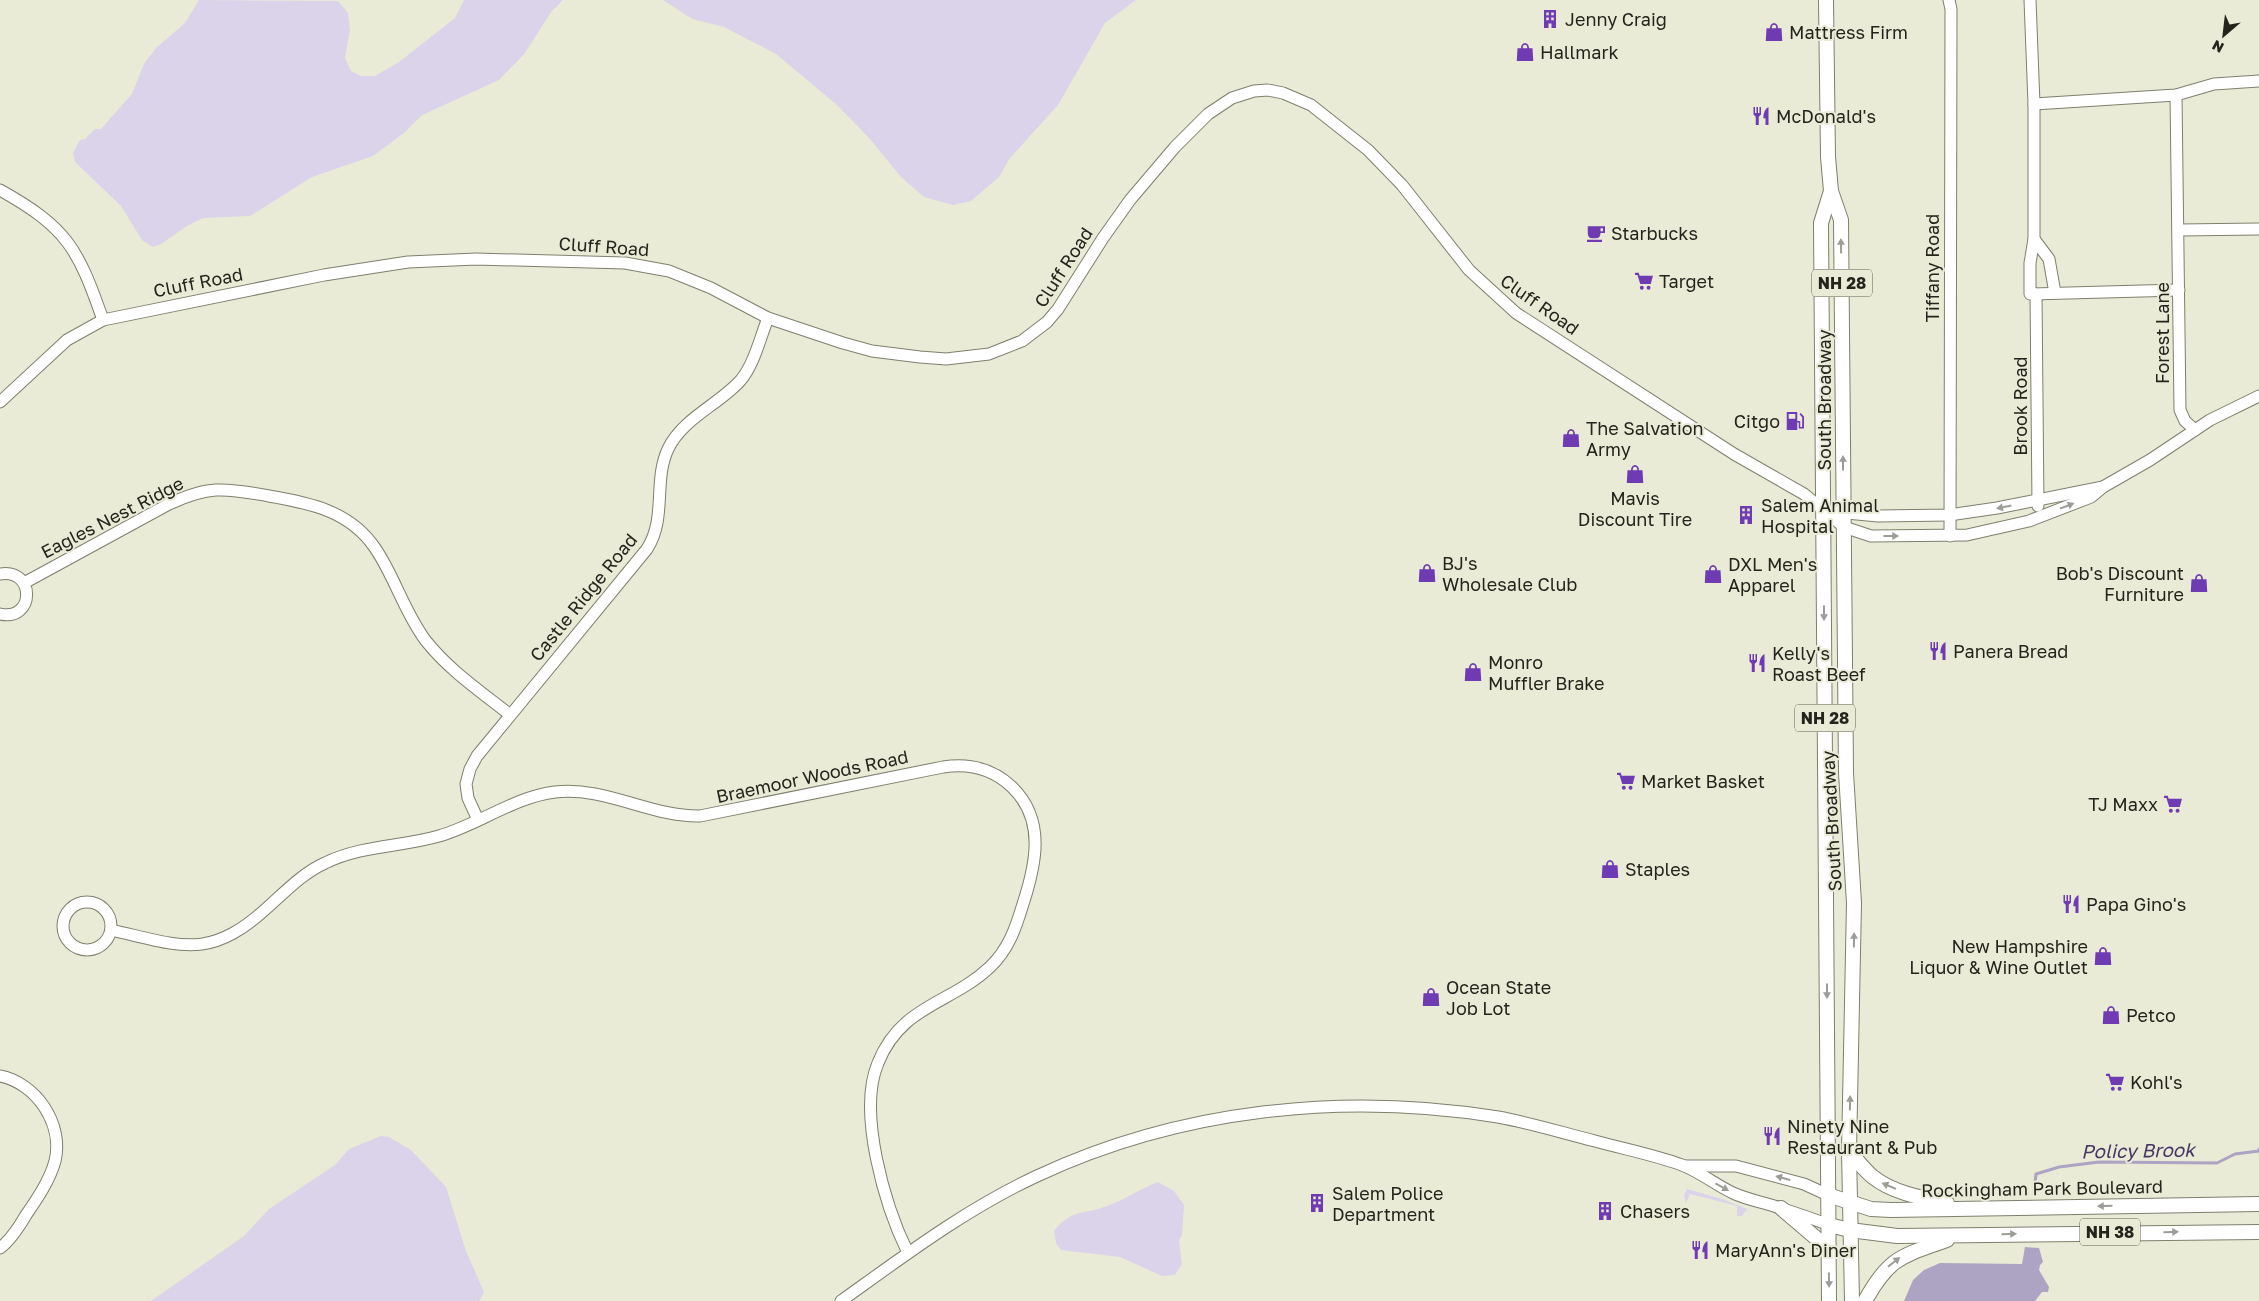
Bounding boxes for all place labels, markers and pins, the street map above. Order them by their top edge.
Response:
building icon: Jenny Craig [1539,8,1561,30]
place label: Jenny Craig [1565,8,1667,30]
shop icon: Mattress Firm [1763,21,1785,43]
place label: Mattress Firm [1789,21,1908,43]
shop icon: Hallmark [1514,41,1536,63]
place label: Hallmark [1540,41,1619,63]
restaurant icon: McDonald's [1750,105,1772,127]
place label: McDonald's [1776,105,1876,127]
cafe icon: Starbucks [1585,222,1607,244]
place label: Starbucks [1611,222,1698,244]
supermarket icon: Target [1633,270,1655,292]
place label: Target [1659,270,1714,292]
place label: Citgo [1734,410,1780,432]
fuel station icon: Citgo [1784,410,1806,432]
place label: The Salvation Army [1586,417,1704,460]
shop icon: The Salvation Army [1560,427,1582,449]
shop icon: Mavis Discount Tire [1624,463,1646,485]
place label: Mavis Discount Tire [1578,487,1692,530]
place label: Salem Animal Hospital [1761,494,1879,537]
building icon: Salem Animal Hospital [1735,504,1757,526]
place label: BJ's Wholesale Club [1442,552,1577,595]
place label: DXL Men's Apparel [1728,553,1817,596]
shop icon: BJ's Wholesale Club [1416,562,1438,584]
place label: Bob's Discount Furniture [2056,562,2184,605]
shop icon: DXL Men's Apparel [1702,563,1724,585]
shop icon: Bob's Discount Furniture [2188,572,2210,594]
restaurant icon: Panera Bread [1927,640,1949,662]
place label: Panera Bread [1953,640,2068,662]
place label: Kelly's Roast Beef [1772,642,1866,685]
place label: Monro Muffler Brake [1488,651,1605,694]
restaurant icon: Kelly's Roast Beef [1746,652,1768,674]
shop icon: Monro Muffler Brake [1462,661,1484,683]
supermarket icon: Market Basket [1615,770,1637,792]
place label: Market Basket [1641,770,1765,792]
place label: TJ Maxx [2088,793,2158,815]
supermarket icon: TJ Maxx [2162,793,2184,815]
shop icon: Staples [1599,858,1621,880]
place label: Staples [1625,858,1690,880]
restaurant icon: Papa Gino's [2060,893,2082,915]
place label: Papa Gino's [2086,893,2186,915]
place label: New Hampshire Liquor & Wine Outlet [1909,935,2088,978]
shop icon: New Hampshire Liquor & Wine Outlet [2092,945,2114,967]
place label: Ocean State Job Lot [1446,976,1551,1019]
shop icon: Ocean State Job Lot [1420,986,1442,1008]
shop icon: Petco [2100,1004,2122,1026]
place label: Petco [2126,1004,2176,1026]
supermarket icon: Kohl's [2104,1071,2126,1093]
place label: Kohl's [2130,1071,2182,1093]
place label: Ninety Nine Restaurant & Pub [1787,1115,1937,1158]
restaurant icon: Ninety Nine Restaurant & Pub [1761,1125,1783,1147]
place label: Salem Police Department [1332,1182,1443,1225]
building icon: Salem Police Department [1306,1192,1328,1214]
building icon: Chasers [1594,1200,1616,1222]
place label: Chasers [1620,1200,1690,1222]
restaurant icon: MaryAnn's Diner [1689,1239,1711,1261]
place label: MaryAnn's Diner [1715,1239,1856,1261]

